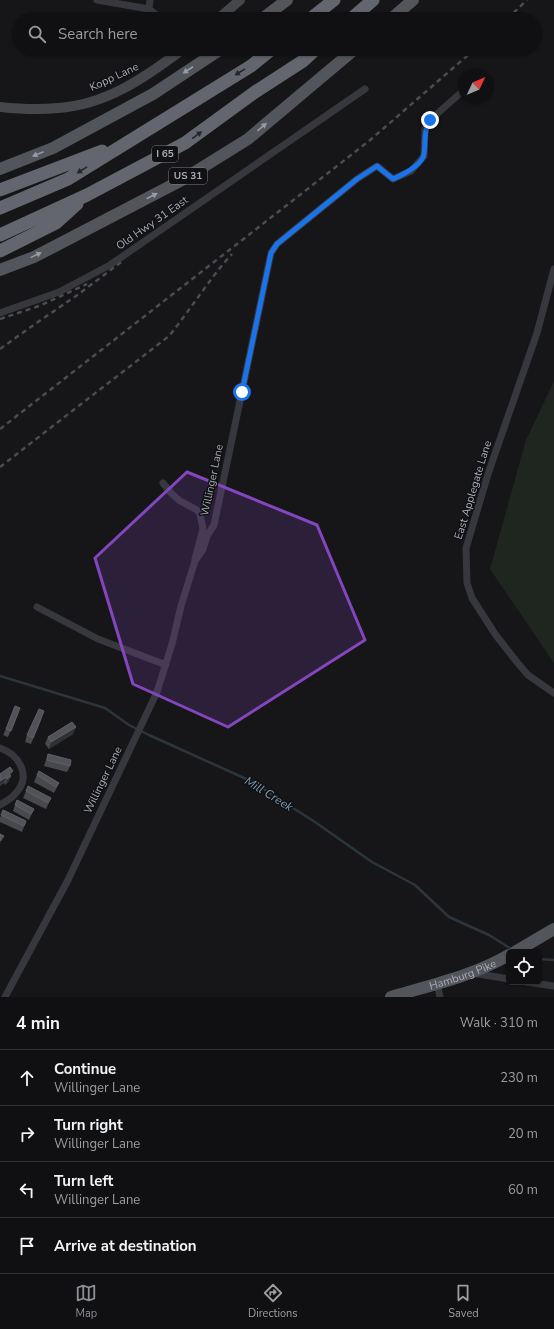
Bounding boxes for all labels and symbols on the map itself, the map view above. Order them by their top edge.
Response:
street label: Kopp Lane [87,59,141,95]
one-way arrow [183,67,194,74]
north arrow [458,68,494,104]
one-way arrow [234,69,246,76]
route end [421,111,439,129]
one-way arrow [256,123,267,131]
one-way arrow [191,131,202,139]
road number: I 65 [152,146,178,162]
one-way arrow [32,151,44,157]
one-way arrow [76,166,88,173]
road number: US 31 [169,168,207,184]
street label: Old Hwy 31 East [113,193,191,253]
one-way arrow [146,193,157,199]
one-way arrow [30,252,42,258]
route start [233,383,251,401]
street label: East Applegate Lane [451,439,495,541]
street label: Willinger Lane [197,443,227,517]
street label: Willinger Lane [80,744,126,816]
water label: Mill Creek [242,773,297,816]
street label: Hamburg Pike [427,955,499,993]

